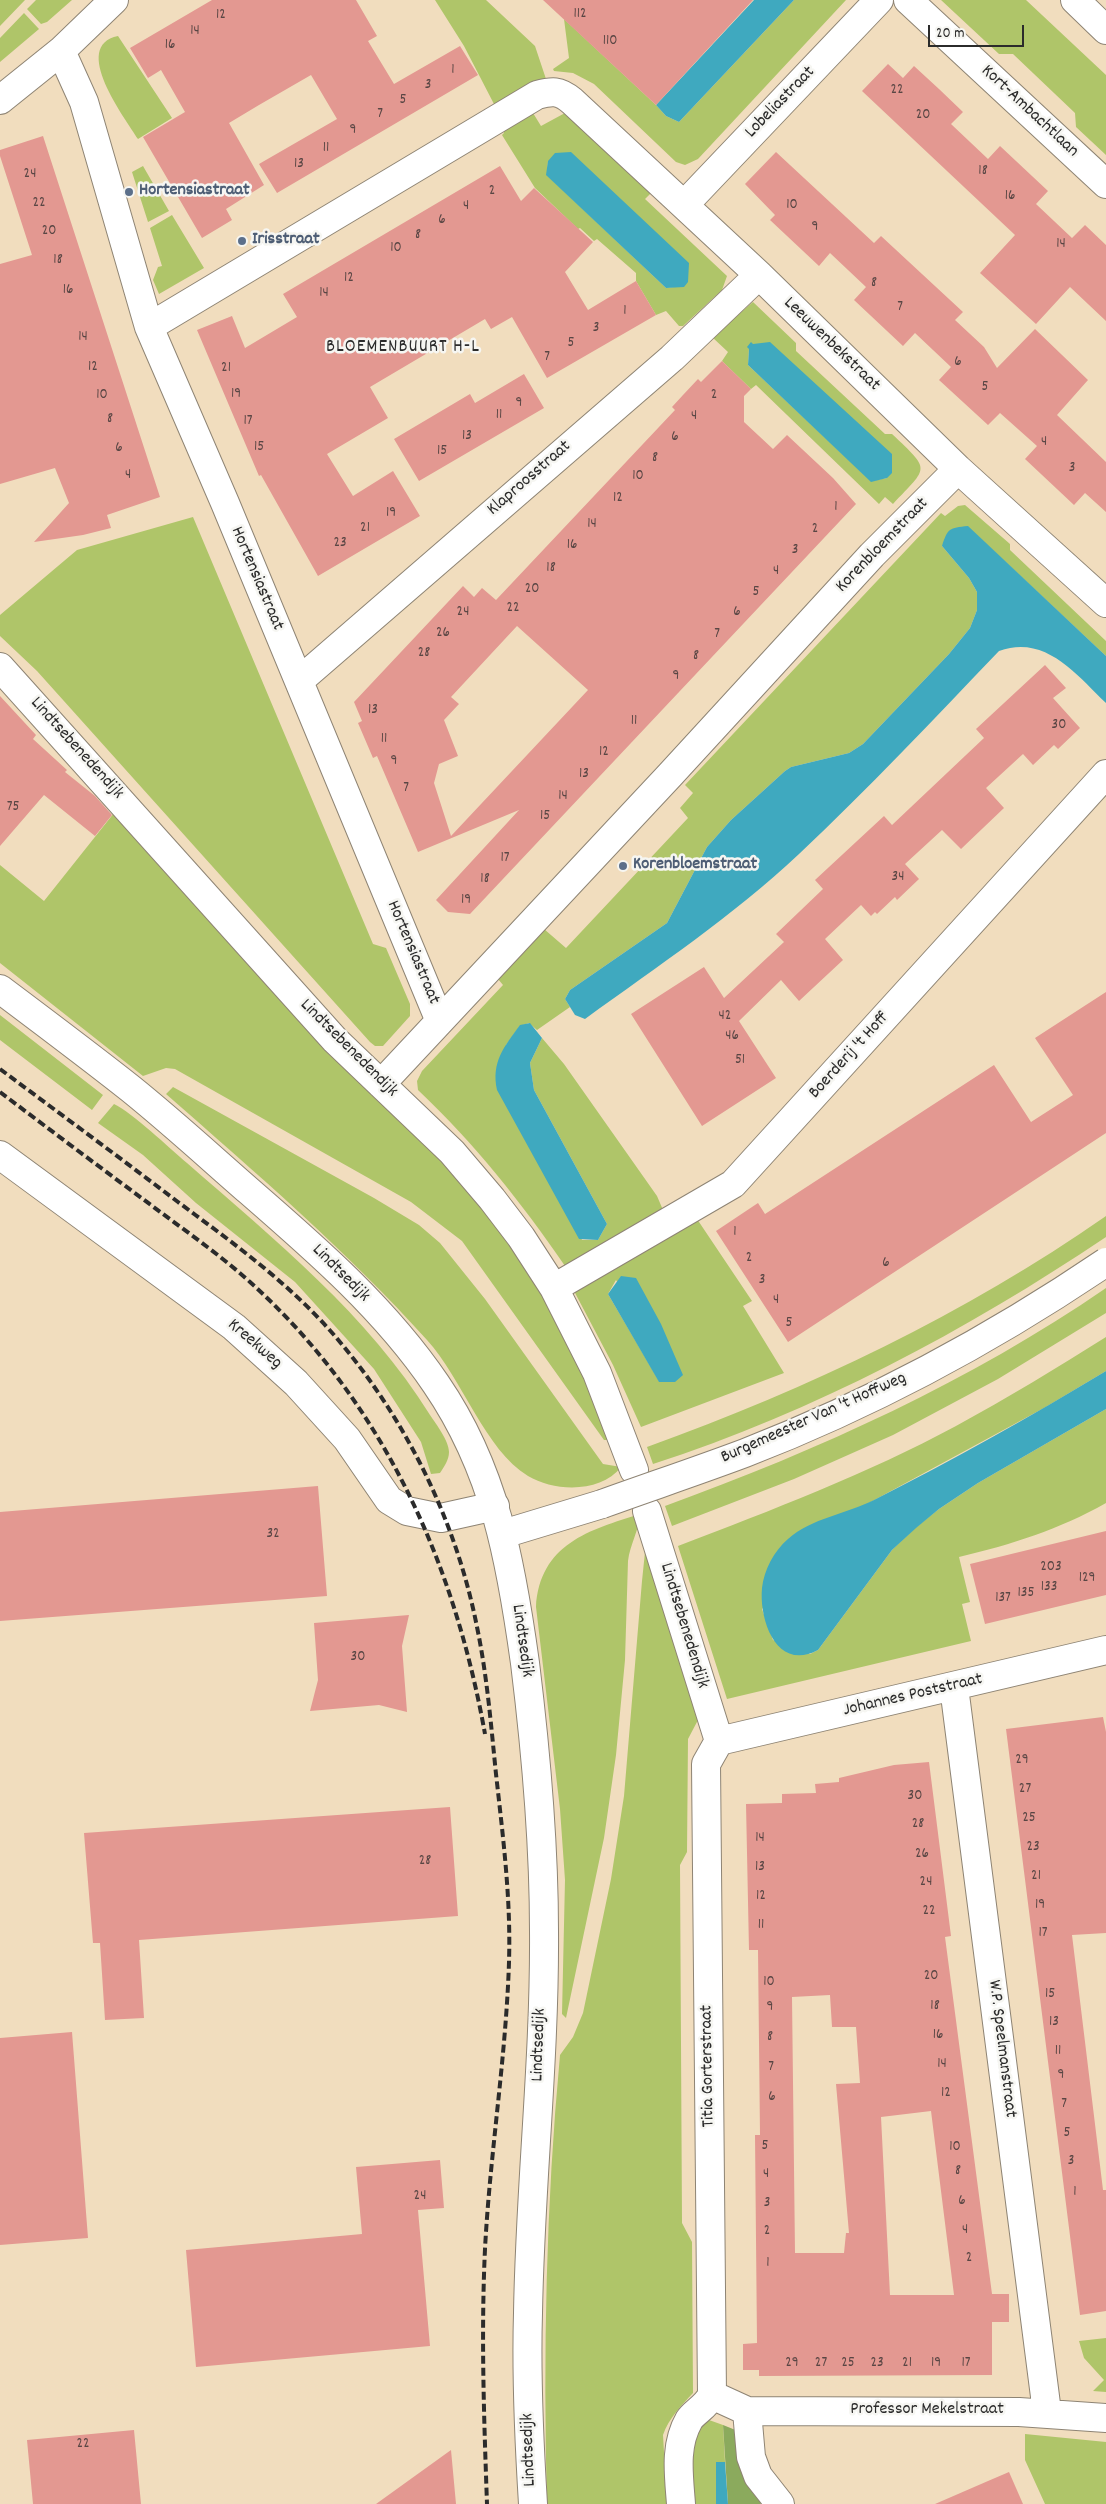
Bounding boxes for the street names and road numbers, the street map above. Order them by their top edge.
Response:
street label: Kort-Ambachtlaan [976,61,1082,163]
street label: Lobeliastraat [741,63,821,143]
street label: Leeuwenbekstraat [778,293,884,397]
street label: Klaproosstraat [484,437,576,521]
street label: Korenbloemstraat [832,494,934,598]
street label: Hortensiastraat [224,524,288,634]
street label: Lindtsebenedendijk [24,693,128,805]
street label: Hortensiastraat [380,898,444,1008]
street label: Lindtsebenedendijk [294,995,402,1103]
street label: Boerderij 't Hoff [805,1008,895,1104]
street label: Lindtsedijk [306,1240,374,1308]
street label: Kreekweg [222,1315,286,1375]
street label: Burgemeester Van 't Hoffweg [718,1368,910,1470]
street label: Lindtsebenedendijk [654,1561,712,1691]
street label: Lindtsedijk [505,1603,537,1679]
street label: Johannes Poststraat [841,1669,985,1723]
street label: W.P. Speelmanstraat [982,1979,1020,2119]
street label: Titia Gorterstraat [697,2005,721,2127]
street label: Lindtsedijk [528,2008,552,2082]
street label: Professor Mekelstraat [850,2400,1004,2422]
street label: Lindtsedijk [518,2413,542,2487]

